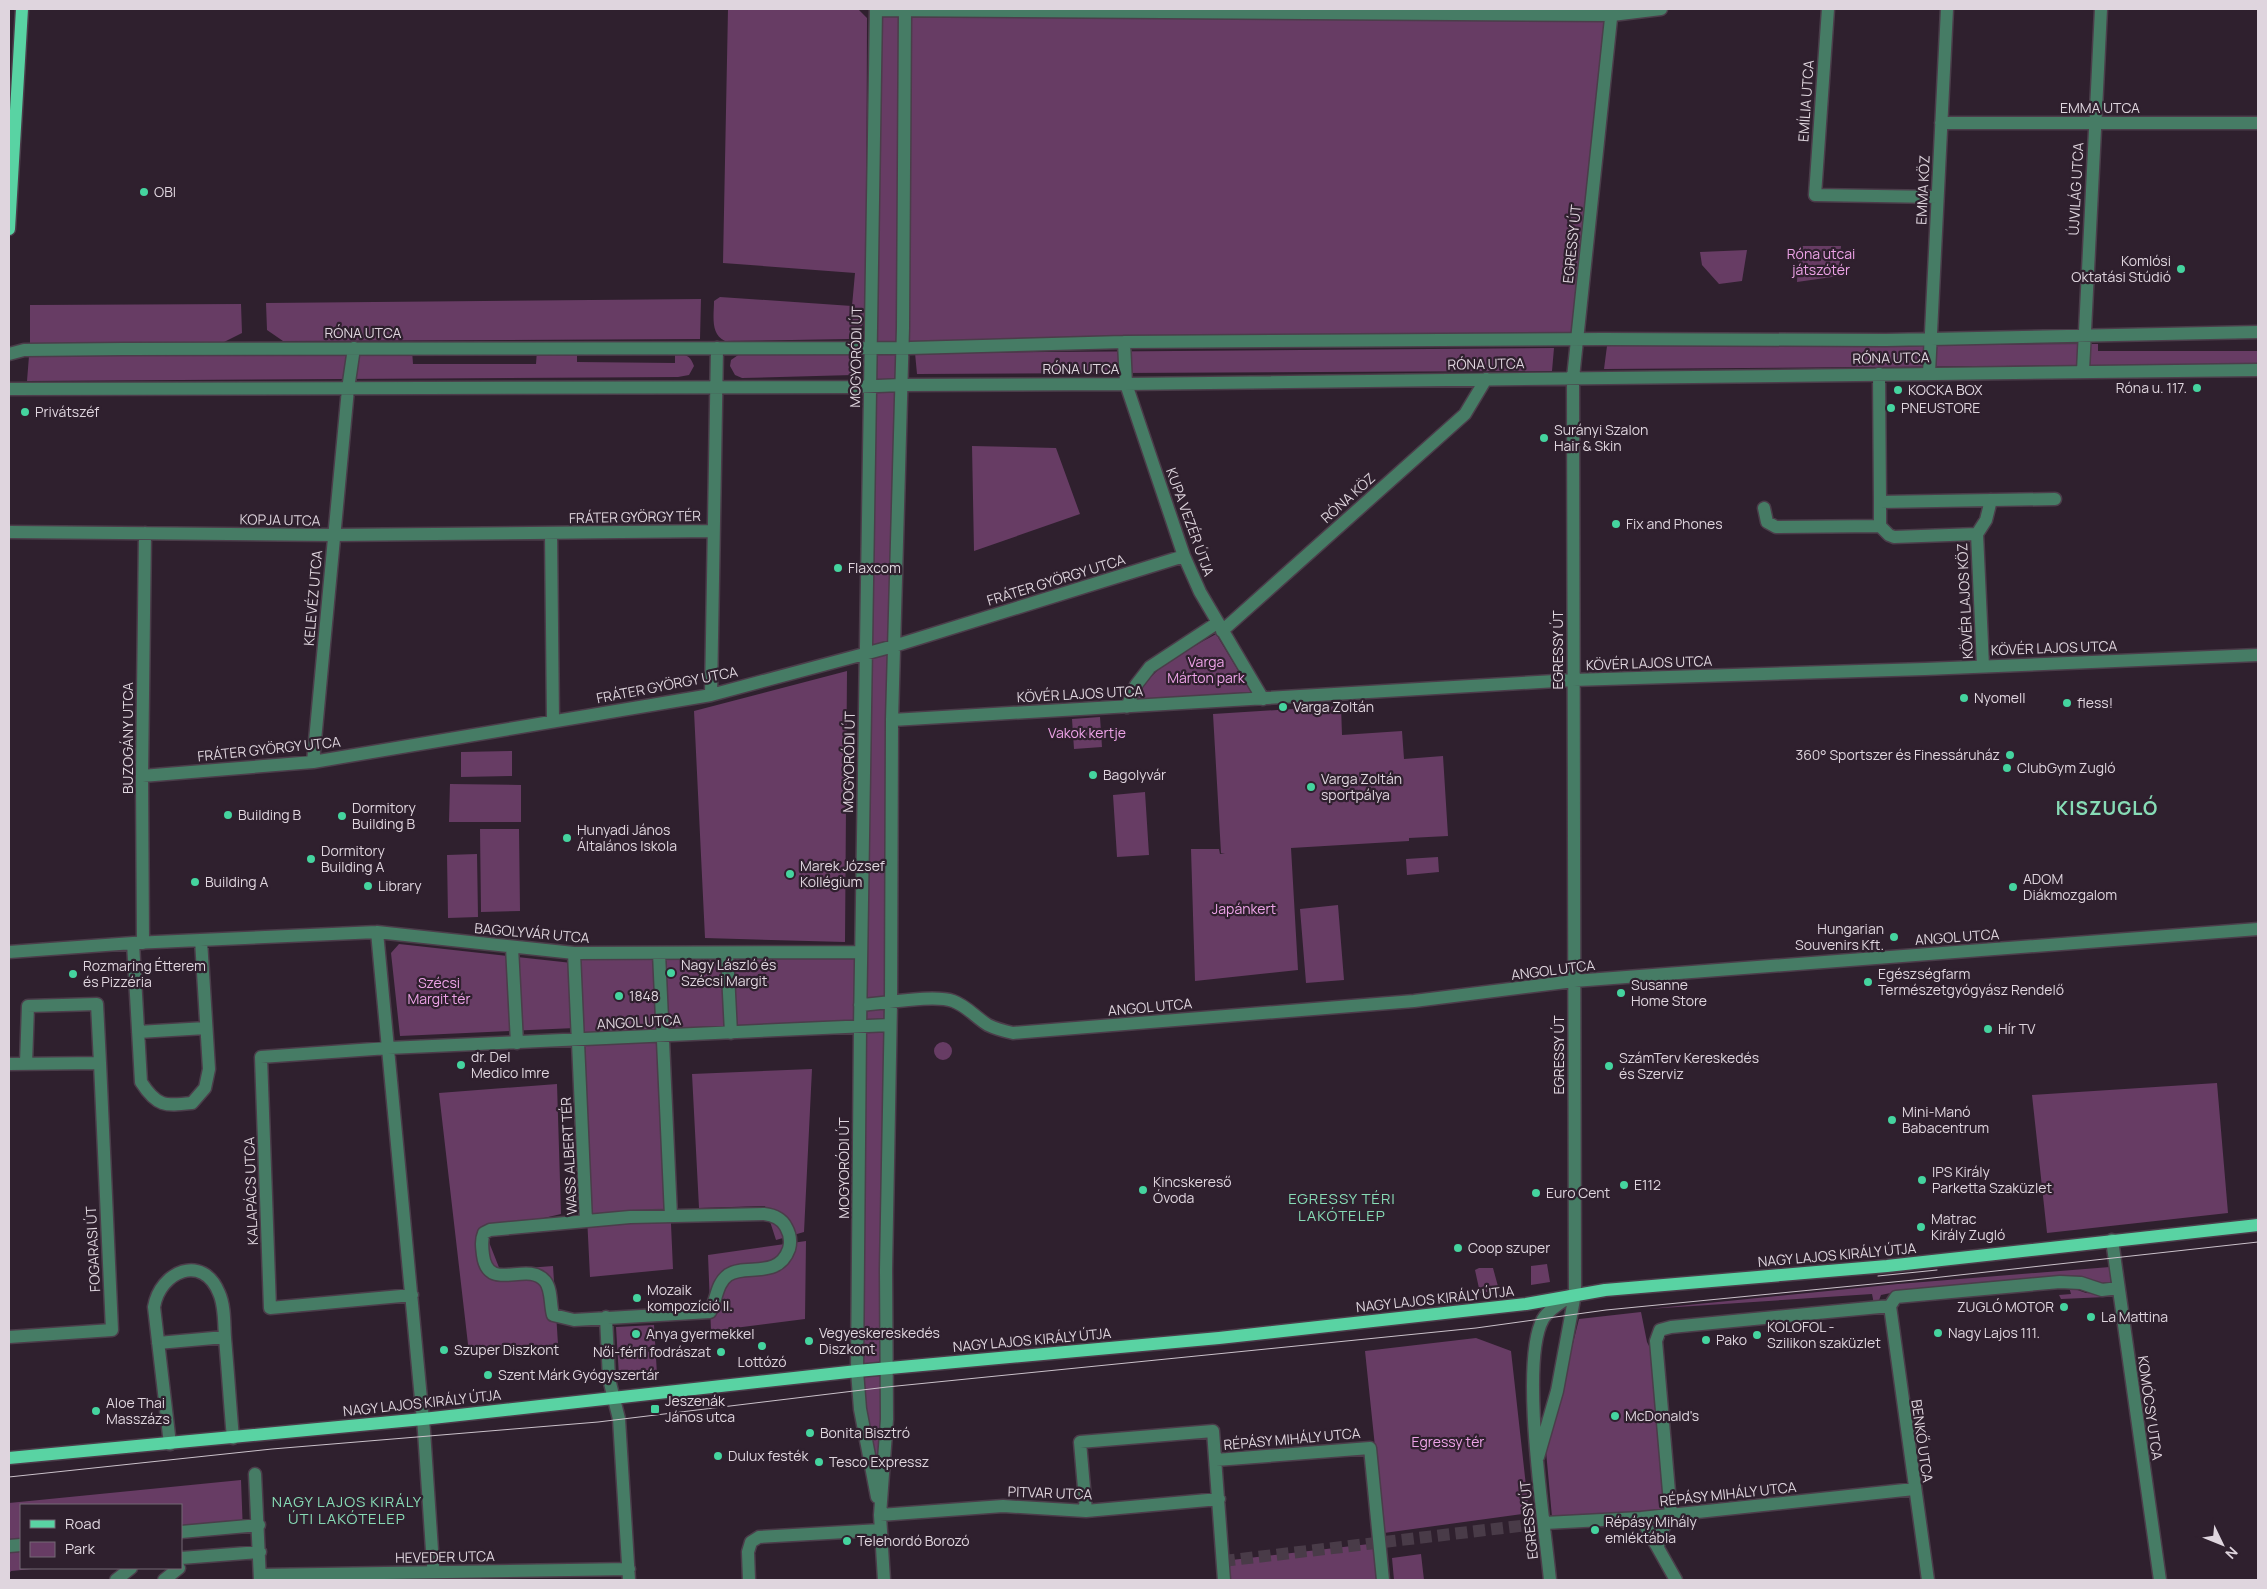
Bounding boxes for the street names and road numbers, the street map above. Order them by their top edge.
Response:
street label: EMÍLIA UTCA [1793,59,1818,142]
street label: EMMA UTCA [2060,98,2140,117]
street label: ÚJVILÁG UTCA [2064,142,2087,236]
street label: EMMA KÖZ [1911,155,1934,225]
street label: EGRESSY ÚT [1558,203,1585,284]
street label: MOGYORÓDI ÚT [845,306,866,408]
street label: RÓNA UTCA [325,323,402,342]
street label: RÓNA UTCA [1852,347,1930,368]
street label: RÓNA UTCA [1447,353,1525,374]
street label: RÓNA UTCA [1043,359,1120,378]
street label: KUPA VEZÉR ÚTJA [1162,465,1219,579]
street label: RÓNA KÖZ [1316,468,1379,527]
street label: FRÁTER GYÖRGY TÉR [569,506,701,527]
street label: KOPJA UTCA [239,509,321,530]
street label: KÖVÉR LAJOS KÖZ [1952,542,1977,660]
street label: KELEVÉZ UTCA [299,549,326,647]
street label: FRÁTER GYÖRGY UTCA [984,549,1127,610]
street label: EGRESSY ÚT [1548,610,1567,690]
street label: KÖVÉR LAJOS UTCA [1990,636,2118,659]
street label: KÖVÉR LAJOS UTCA [1585,651,1713,674]
street label: FRÁTER GYÖRGY UTCA [595,661,739,708]
street label: KÖVÉR LAJOS UTCA [1016,681,1144,706]
street label: BUZOGÁNY UTCA [118,682,137,794]
street label: MOGYORÓDI ÚT [838,711,859,813]
street label: FRÁTER GYÖRGY UTCA [196,732,342,765]
street label: BAGOLYVÁR UTCA [474,918,591,947]
street label: ANGOL UTCA [1914,924,2000,949]
street label: ANGOL UTCA [1510,955,1596,984]
street label: ANGOL UTCA [1107,993,1193,1020]
street label: ANGOL UTCA [596,1010,682,1033]
street label: EGRESSY ÚT [1549,1015,1568,1095]
street label: WASS ALBERT TÉR [556,1096,581,1216]
street label: MOGYORÓDI ÚT [834,1117,853,1219]
street label: KALAPÁCS UTCA [239,1136,262,1245]
street label: FOGARASI ÚT [81,1205,104,1292]
street label: NAGY LAJOS KIRÁLY ÚTJA [1757,1238,1917,1271]
street label: NAGY LAJOS KIRÁLY ÚTJA [1355,1281,1515,1316]
street label: NAGY LAJOS KIRÁLY ÚTJA [952,1323,1112,1356]
street label: KOMÓCSY UTCA [2134,1354,2167,1462]
street label: NAGY LAJOS KIRÁLY ÚTJA [342,1385,502,1420]
street label: BENKŐ UTCA [1907,1398,1938,1484]
street label: RÉPÁSY MIHÁLY UTCA [1223,1423,1361,1454]
street label: RÉPÁSY MIHÁLY UTCA [1659,1477,1797,1510]
street label: EGRESSY ÚT [1515,1479,1542,1560]
street label: PITVAR UTCA [1007,1482,1093,1503]
street label: HEVEDER UTCA [395,1546,495,1567]

